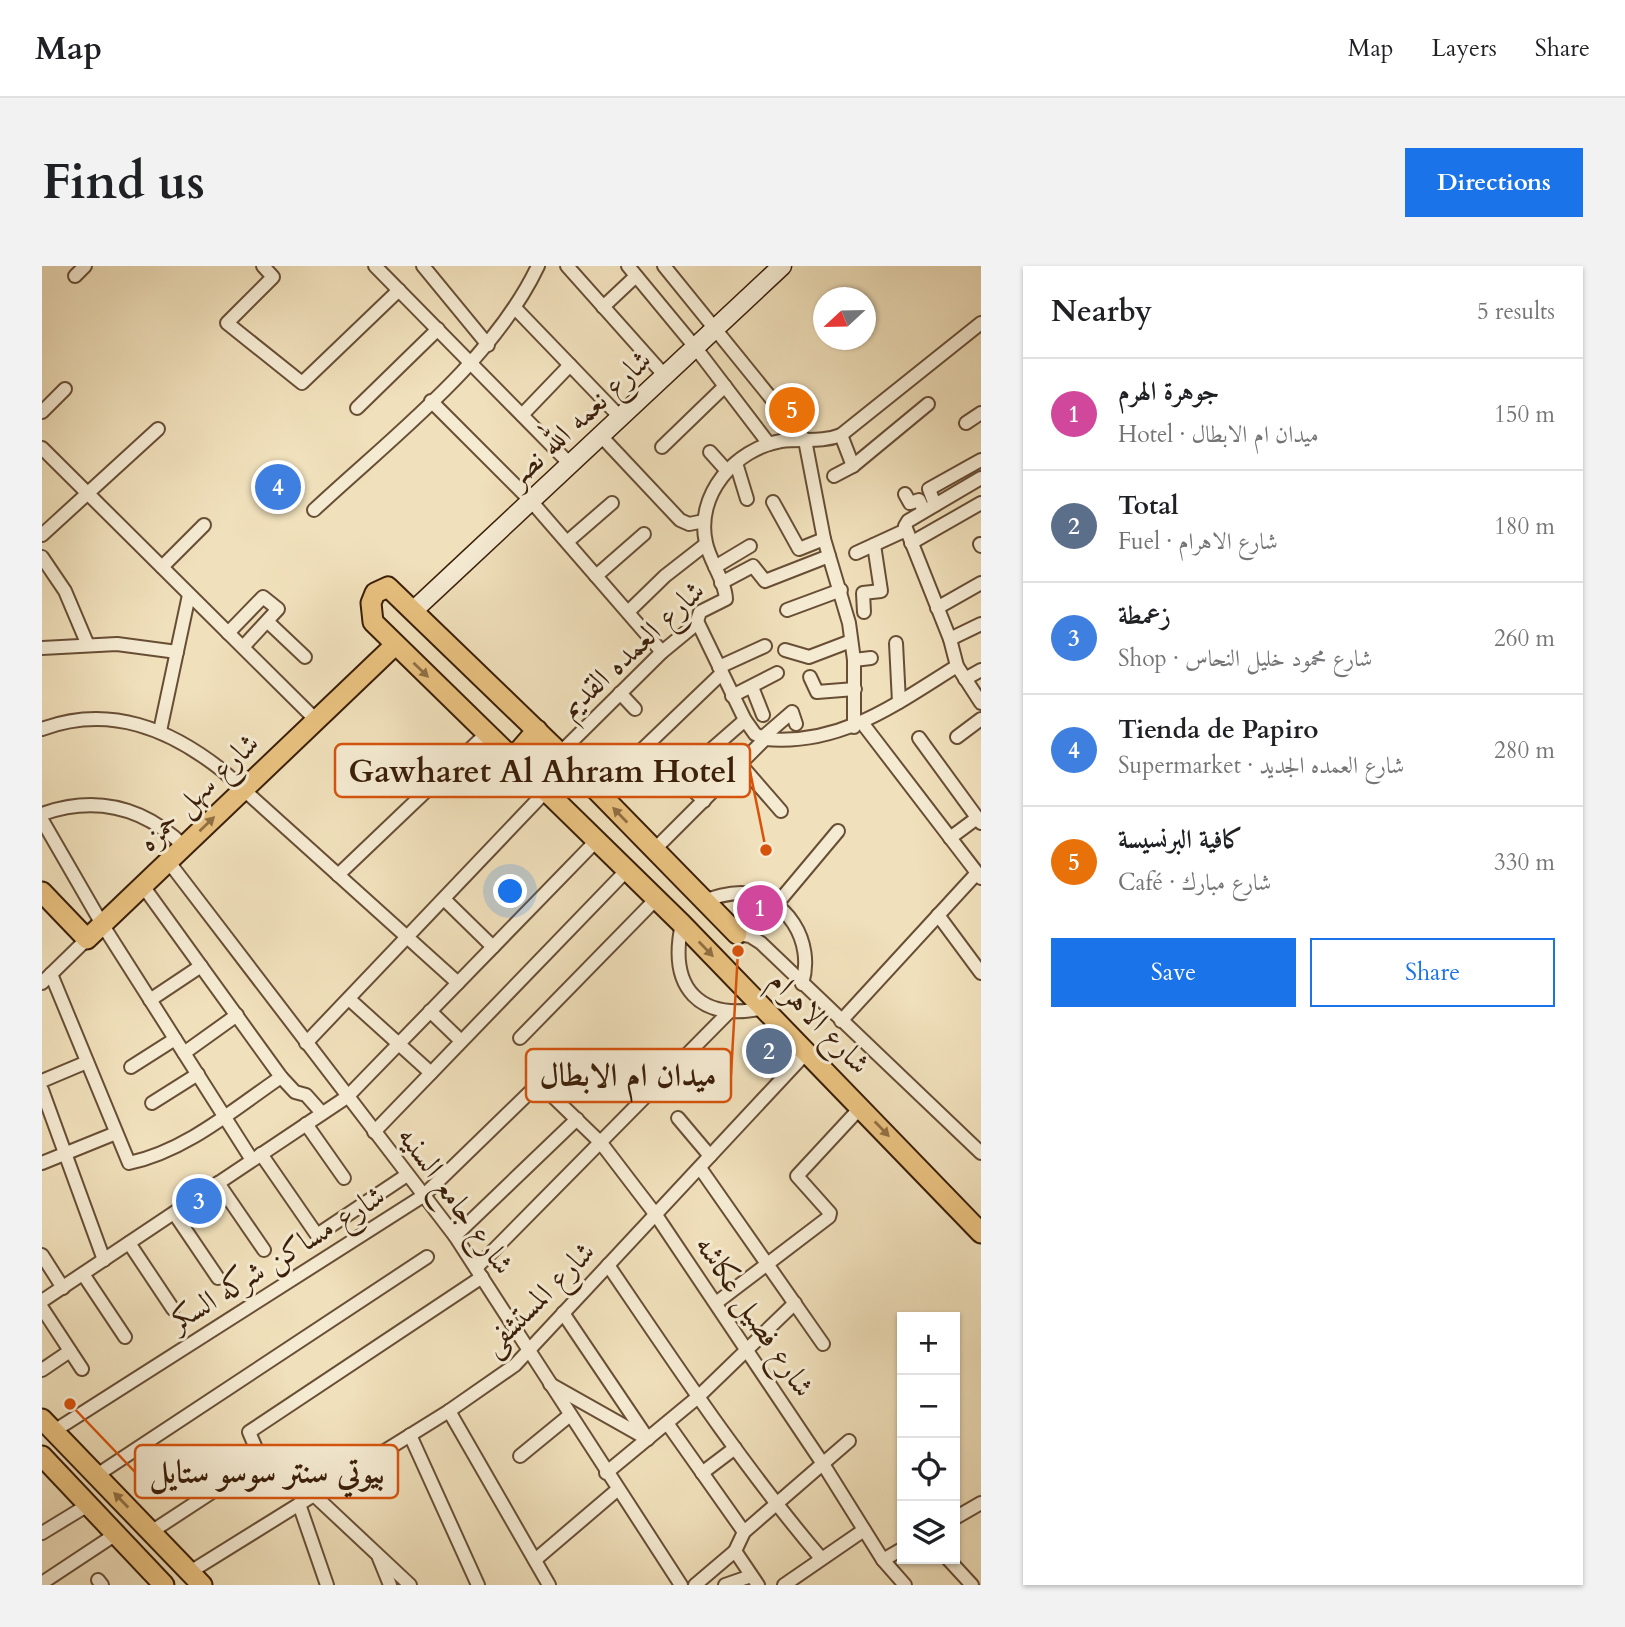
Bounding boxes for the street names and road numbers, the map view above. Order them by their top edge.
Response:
street label: شارع نعمه الله نصر [494,338,663,501]
street label: شارع العمده القديم [551,571,717,731]
street label: شارع سهل حمزه [128,724,271,864]
street label: شارع الاهرام [756,961,879,1087]
street label: شارع جامع السنيه [383,1118,523,1286]
street label: شارع مساكن شركه السكر [159,1176,395,1346]
street label: شارع فصيل عكاشه [682,1227,824,1407]
street label: شارع المستشفى [472,1232,607,1367]

